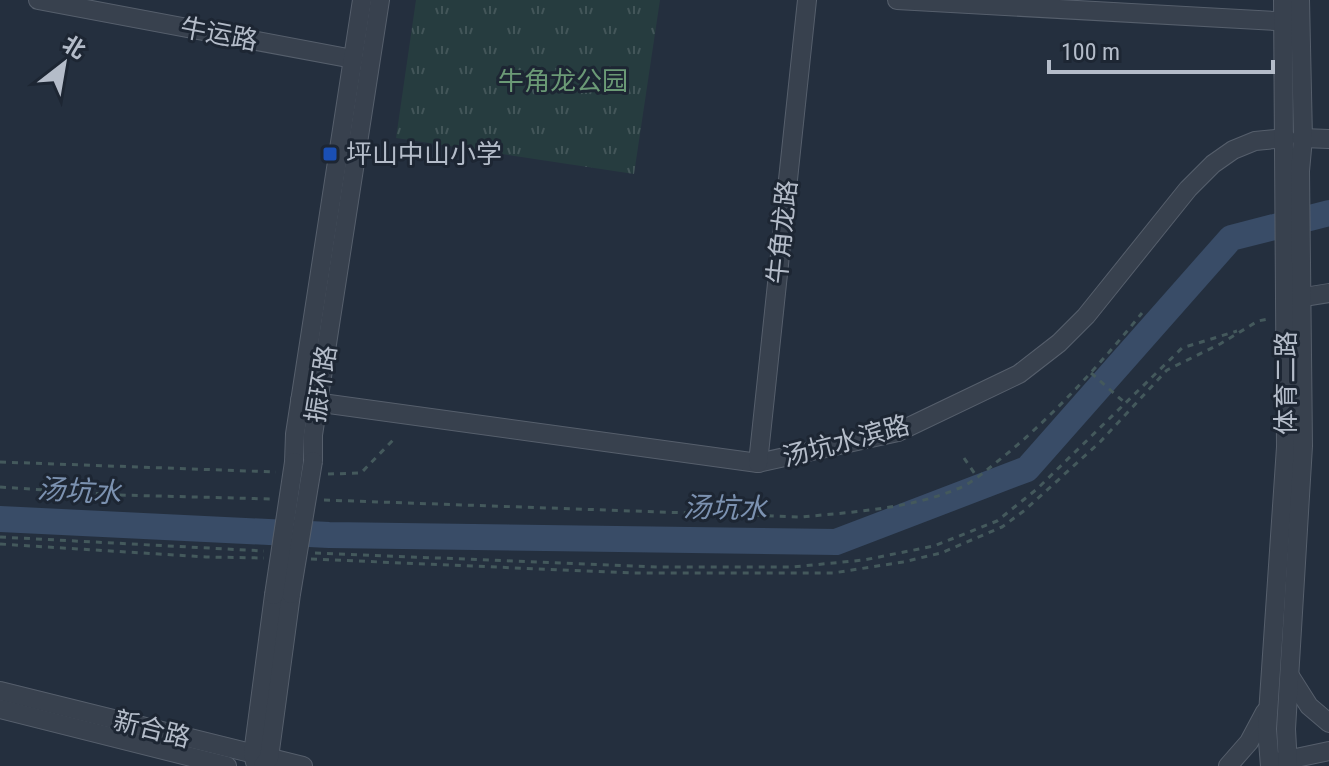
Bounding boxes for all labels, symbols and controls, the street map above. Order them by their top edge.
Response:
street label: 牛运路 [178,12,260,56]
north arrow [24,24,104,104]
scale bar [1049,24,1273,74]
text: 北 [58,31,90,64]
text: 100 m [1061,38,1120,66]
park label: 牛角龙公园 [498,66,628,96]
place label: 坪山中山小学 [346,139,502,169]
marker: 坪山中山小学 [321,145,339,163]
street label: 牛角龙路 [762,179,802,285]
street label: 体育二路 [1271,331,1301,435]
street label: 振环路 [300,343,342,425]
street label: 汤坑水滨路 [779,410,913,472]
water label: 汤坑水 [36,472,124,510]
water label: 汤坑水 [683,491,769,525]
street label: 新合路 [111,705,193,753]

